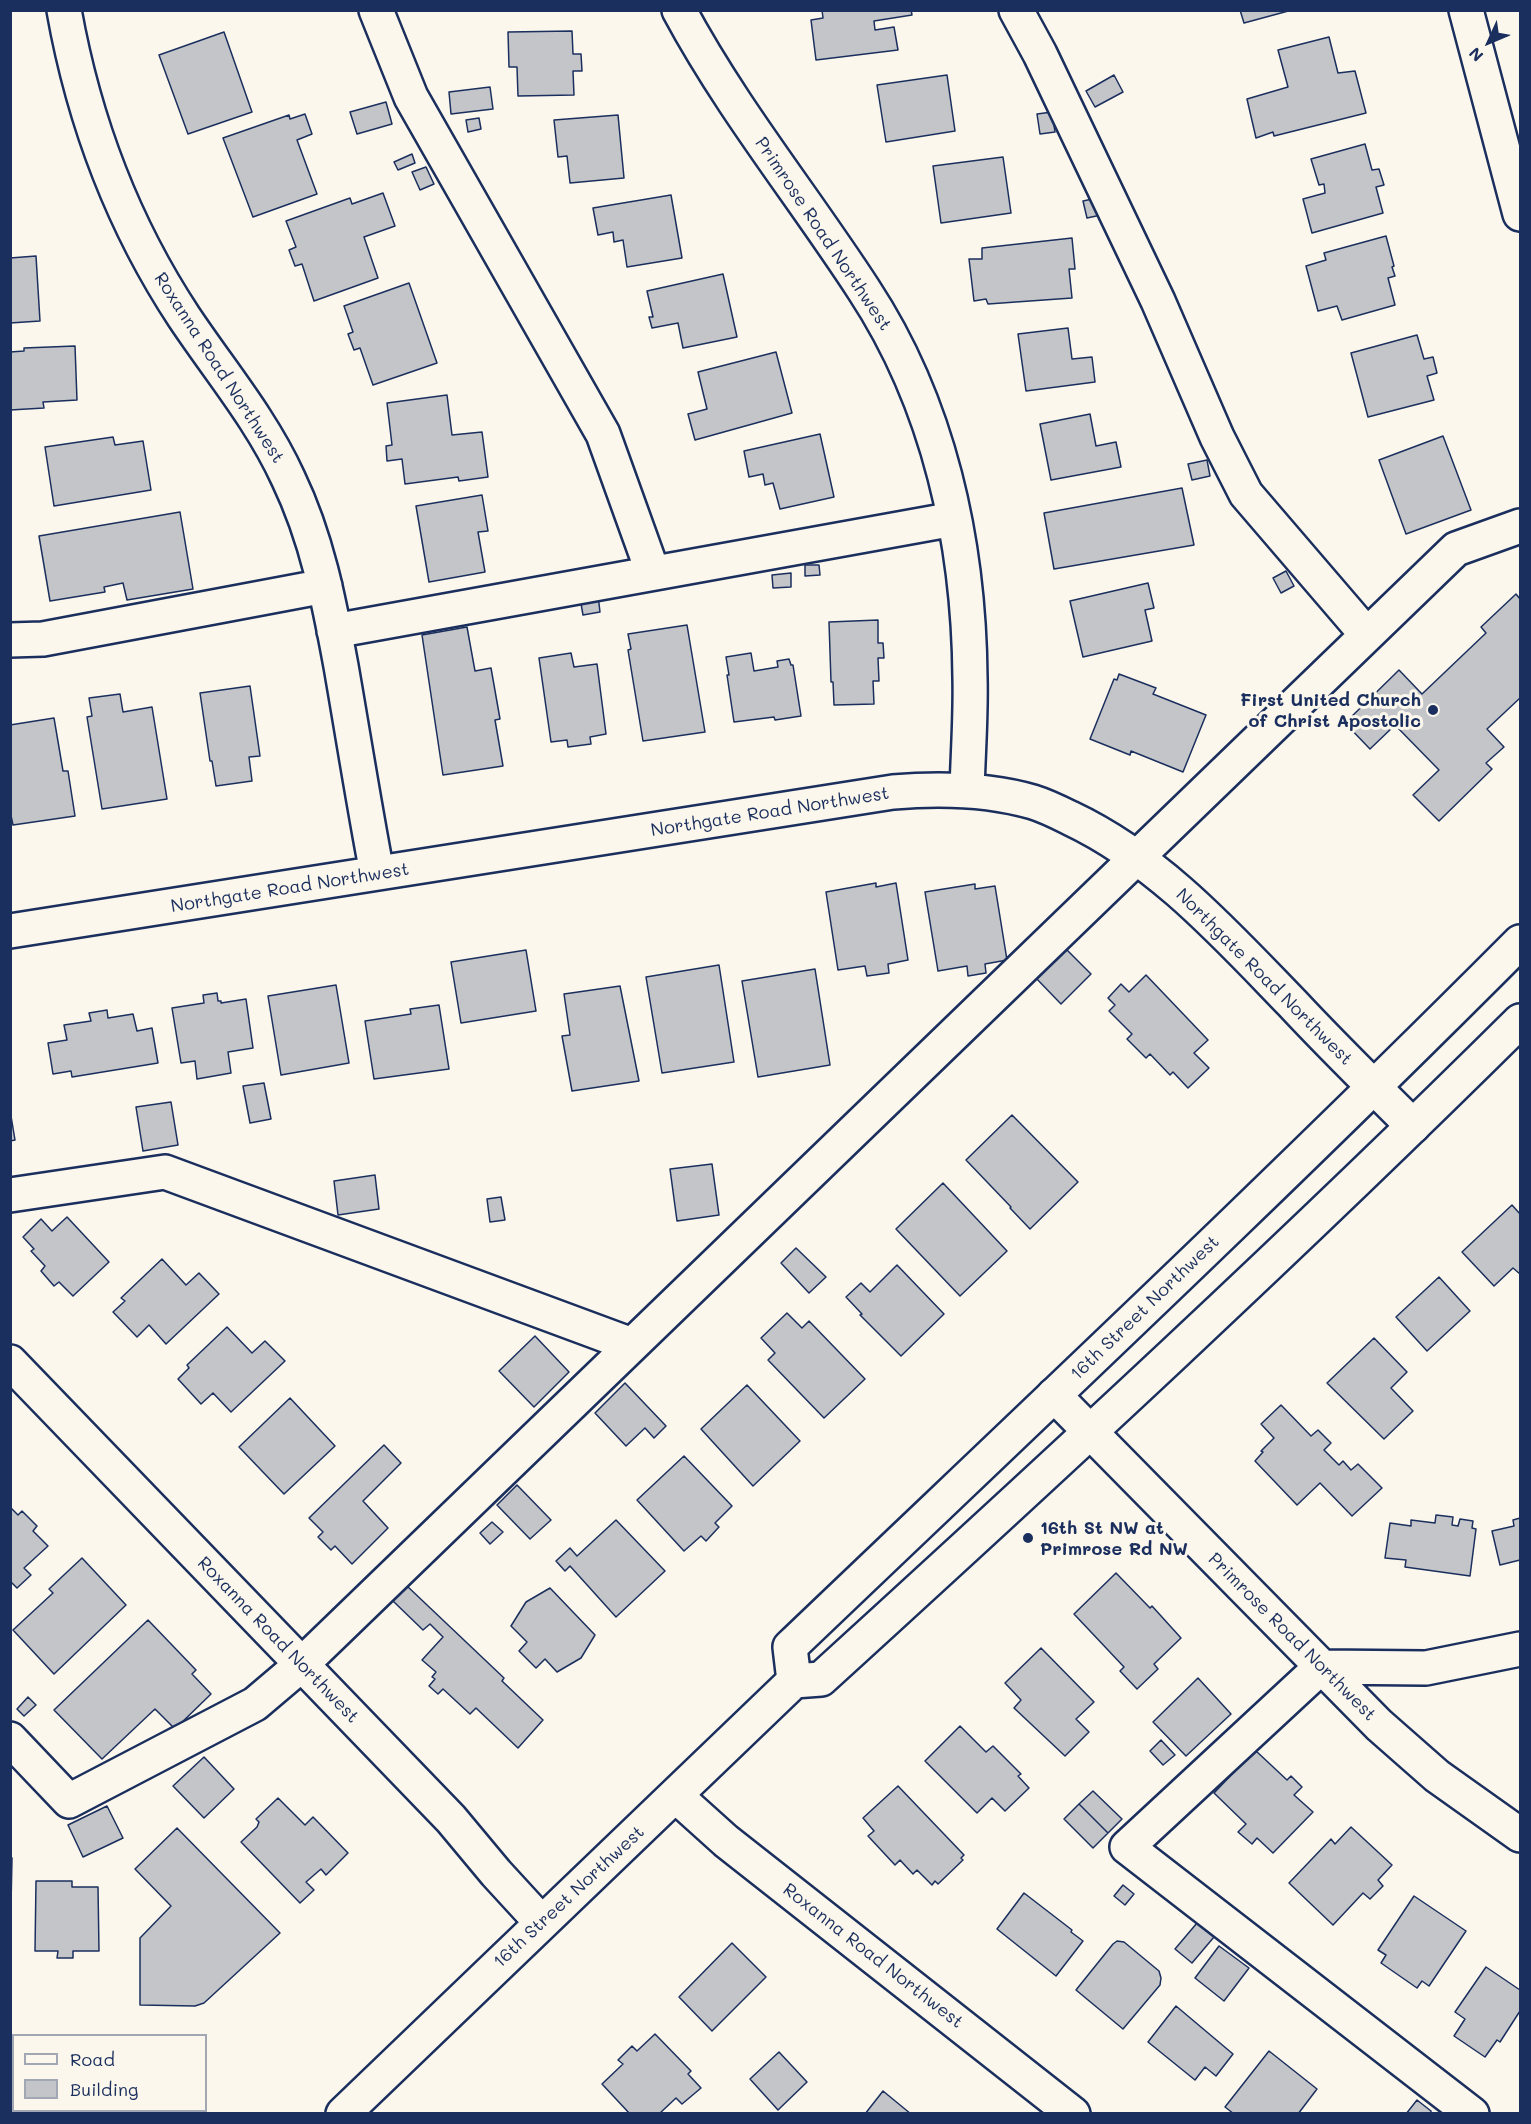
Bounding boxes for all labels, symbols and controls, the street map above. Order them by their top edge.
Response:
north arrow [1459,12,1519,72]
text: N [1464,43,1487,67]
street label: Primrose Road Northwest [750,133,896,335]
street label: Roxanna Road Northwest [149,269,289,467]
place label: First United Church of Christ Apostolic [1240,689,1421,732]
marker: First United Church of Christ Apostolic [1426,703,1440,717]
street label: Northgate Road Northwest [649,782,891,842]
street label: Northgate Road Northwest [169,858,411,918]
street label: Northgate Road Northwest [1171,884,1357,1070]
street label: 16th Street Northwest [1066,1231,1224,1385]
place label: 16th St NW at Primrose Rd NW [1040,1517,1188,1559]
marker: 16th St NW at Primrose Rd NW [1021,1531,1035,1545]
street label: Primrose Road Northwest [1204,1549,1380,1725]
street label: Roxanna Road Northwest [193,1552,363,1728]
street label: 16th Street Northwest [489,1821,649,1973]
street label: Roxanna Road Northwest [779,1879,967,2033]
legend [12,2034,207,2112]
text: Road [70,2047,115,2071]
text: Building [70,2077,138,2101]

